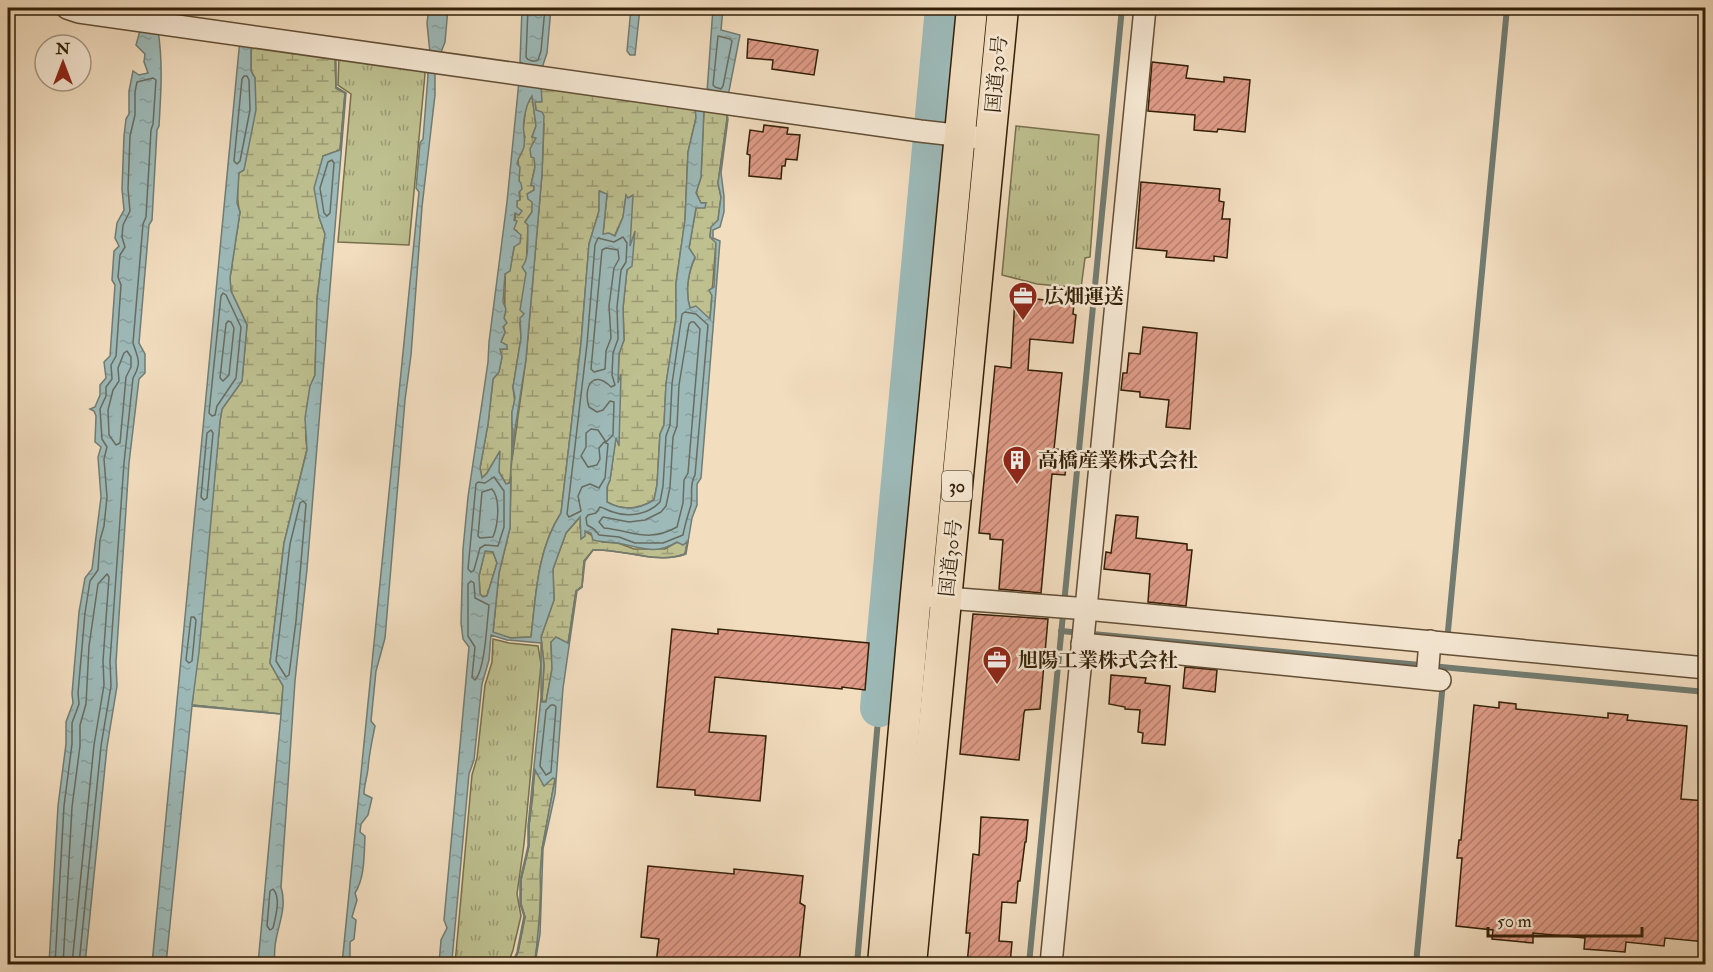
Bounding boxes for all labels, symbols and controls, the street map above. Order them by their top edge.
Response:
north arrow [33,33,93,93]
street label: 国道30号 [981,34,1012,114]
text: N [55,39,71,59]
office icon: 広畑運送 [1007,280,1039,322]
place label: 広畑運送 [1044,284,1124,309]
building icon: 高橋産業株式会社 [1001,444,1033,486]
place label: 高橋産業株式会社 [1038,448,1198,473]
road number: 30 [942,471,972,501]
street label: 国道30号 [934,518,967,598]
office icon: 旭陽工業株式会社 [981,644,1013,686]
place label: 旭陽工業株式会社 [1018,648,1178,673]
scale bar [1488,900,1642,938]
text: 50 m [1497,910,1532,933]

